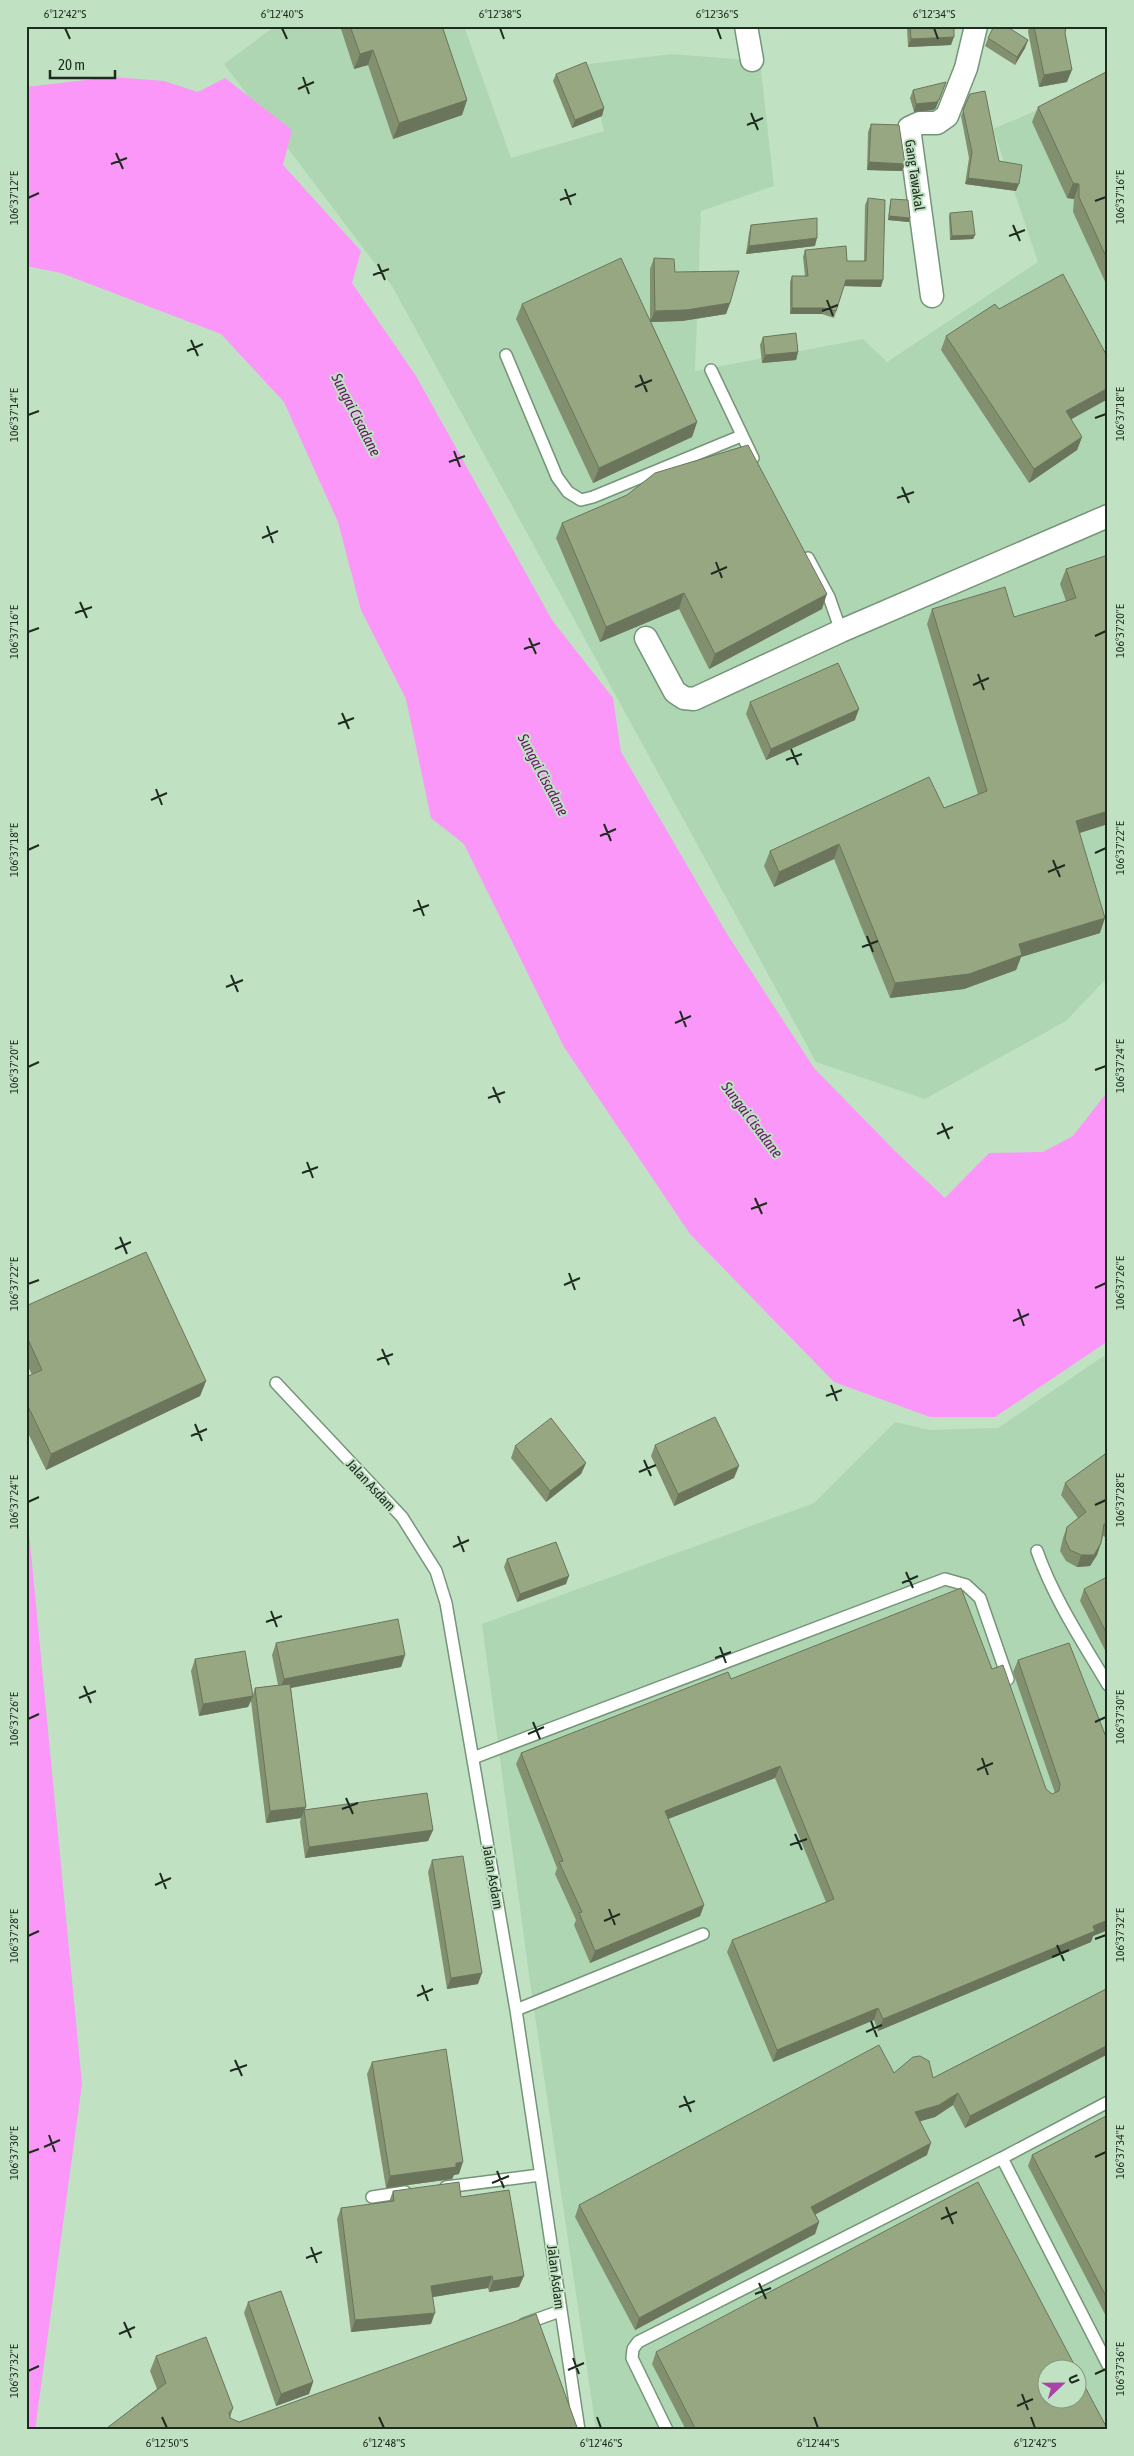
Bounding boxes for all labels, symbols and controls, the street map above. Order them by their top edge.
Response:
text: 6°12'42"S [44,7,86,21]
text: 6°12'40"S [261,7,303,21]
text: 6°12'38"S [479,7,521,21]
text: 6°12'36"S [696,7,738,21]
text: 6°12'34"S [913,7,955,21]
scale bar [50,48,115,80]
text: 20 m [58,56,85,73]
street label: Gang Tawakal [902,139,928,212]
text: 106°37'16"E [1113,170,1127,224]
text: 106°37'12"E [7,171,21,225]
water label: Sungai Cisadane [328,370,385,459]
text: 106°37'18"E [1113,387,1127,441]
text: 106°37'14"E [7,388,21,442]
text: 106°37'20"E [1113,604,1127,658]
text: 106°37'16"E [7,605,21,659]
water label: Sungai Cisadane [514,730,572,819]
text: 106°37'22"E [1113,821,1127,875]
text: 106°37'18"E [7,823,21,877]
text: 106°37'24"E [1113,1039,1127,1093]
text: 106°37'20"E [7,1040,21,1094]
water label: Sungai Cisadane [718,1078,787,1161]
text: 106°37'26"E [1113,1256,1127,1310]
text: 106°37'22"E [7,1257,21,1311]
street label: Jalan Asdam [343,1456,399,1514]
text: 106°37'28"E [1113,1473,1127,1527]
text: 106°37'24"E [7,1475,21,1529]
text: 106°37'30"E [1113,1690,1127,1744]
text: 106°37'26"E [7,1692,21,1746]
street label: Jalan Asdam [479,1844,507,1910]
text: 106°37'32"E [1113,1908,1127,1962]
text: 106°37'28"E [7,1909,21,1963]
text: 106°37'34"E [1113,2125,1127,2179]
text: 106°37'30"E [7,2126,21,2180]
street label: Jalan Asdam [544,2244,568,2310]
text: 106°37'36"E [1113,2342,1127,2396]
text: 106°37'32"E [7,2344,21,2398]
north arrow [1036,2358,1086,2408]
text: U [1065,2372,1083,2386]
text: 6°12'50"S [146,2436,188,2450]
text: 6°12'48"S [363,2436,405,2450]
text: 6°12'46"S [580,2436,622,2450]
text: 6°12'44"S [797,2436,839,2450]
text: 6°12'42"S [1014,2436,1056,2450]

